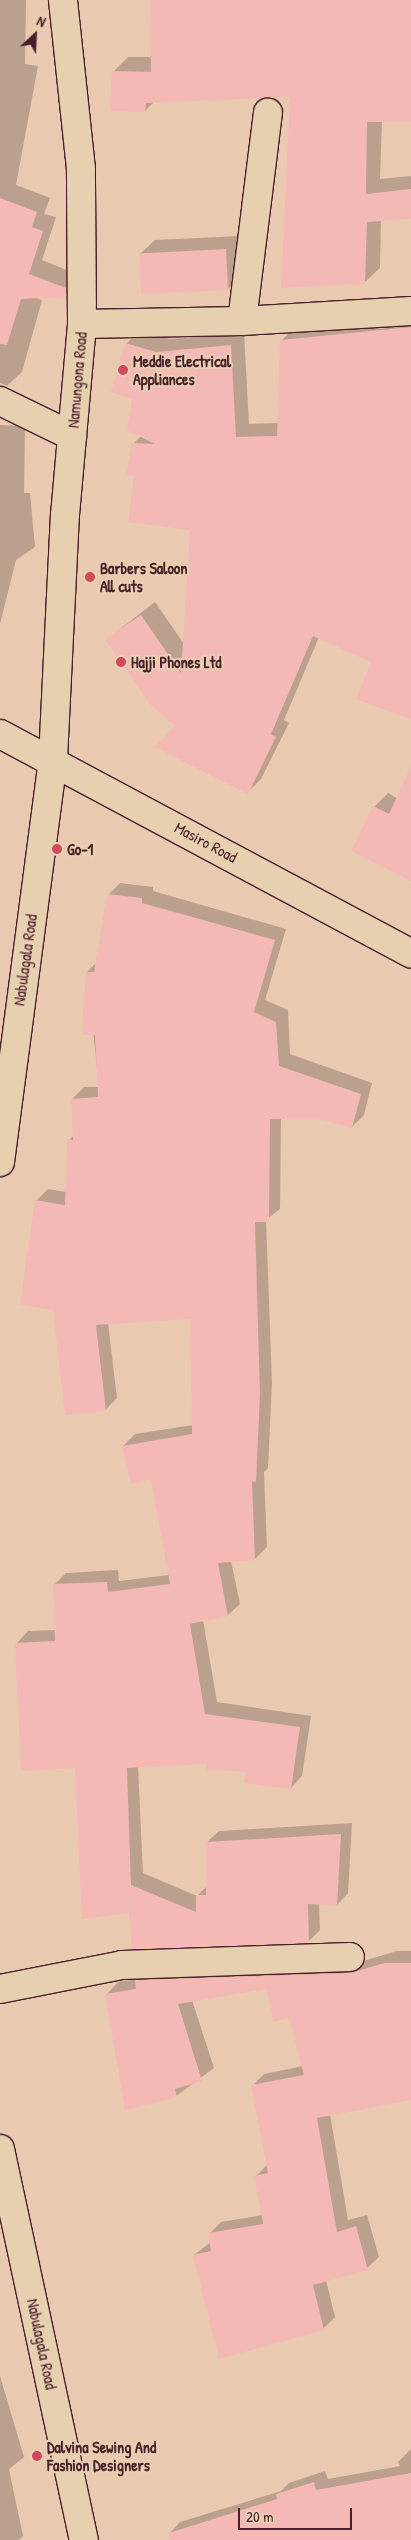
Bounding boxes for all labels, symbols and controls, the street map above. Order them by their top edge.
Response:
north arrow [10,10,60,60]
text: N [34,11,49,31]
street label: Namungona Road [63,331,91,429]
place label: Meddie Electrical Appliances [133,351,231,389]
marker: Meddie Electrical Appliances [117,364,129,376]
place label: Barbers Saloon All cuts [100,558,188,596]
marker: Barbers Saloon All cuts [84,571,96,583]
place label: Hajji Phones Ltd [131,652,222,672]
marker: Hajji Phones Ltd [115,656,127,668]
street label: Masiro Road [171,818,241,866]
place label: Go-1 [67,839,93,859]
marker: Go-1 [51,843,63,855]
street label: Nabulagala Road [9,913,41,1007]
street label: Nabulagala Road [23,2297,61,2391]
place label: Dalvina Sewing And Fashion Designers [47,2437,156,2475]
marker: Dalvina Sewing And Fashion Designers [31,2450,43,2462]
scale bar [241,2498,355,2530]
text: 20 m [246,2506,273,2527]

